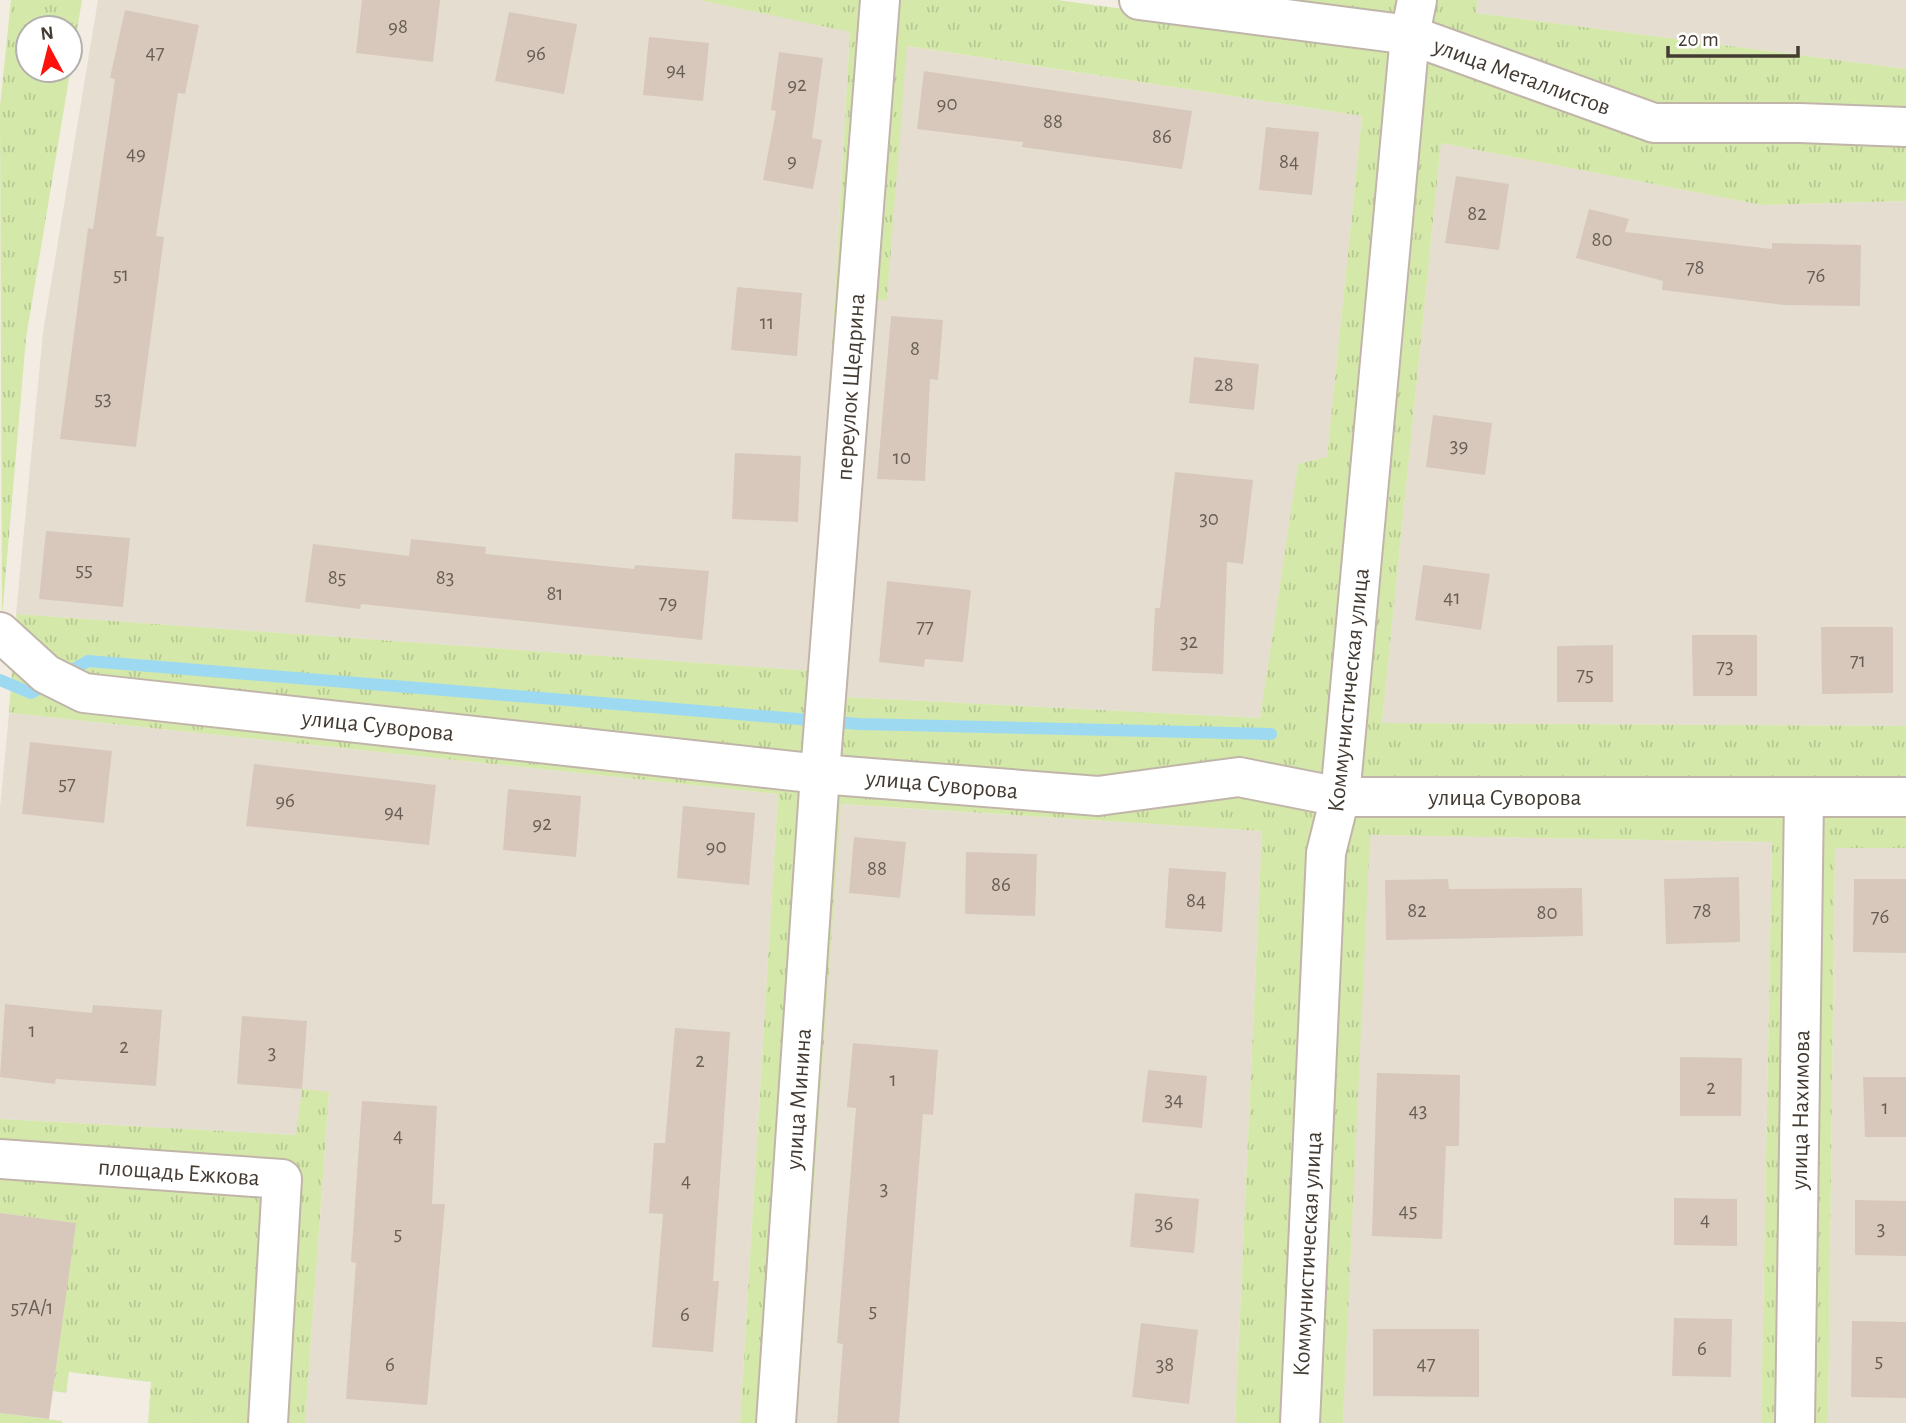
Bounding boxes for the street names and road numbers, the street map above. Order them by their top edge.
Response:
street label: улица Металлистов [1429,33,1613,120]
street label: переулок Щедрина [832,292,870,482]
street label: Коммунистическая улица [1324,567,1374,813]
street label: улица Суворова [300,706,455,746]
street label: улица Суворова [864,766,1019,804]
street label: улица Суворова [1427,786,1582,810]
street label: улица Минина [782,1027,816,1172]
street label: улица Нахимова [1788,1030,1814,1191]
street label: Коммунистическая улица [1290,1131,1326,1377]
street label: площадь Ежкова [97,1155,261,1191]

